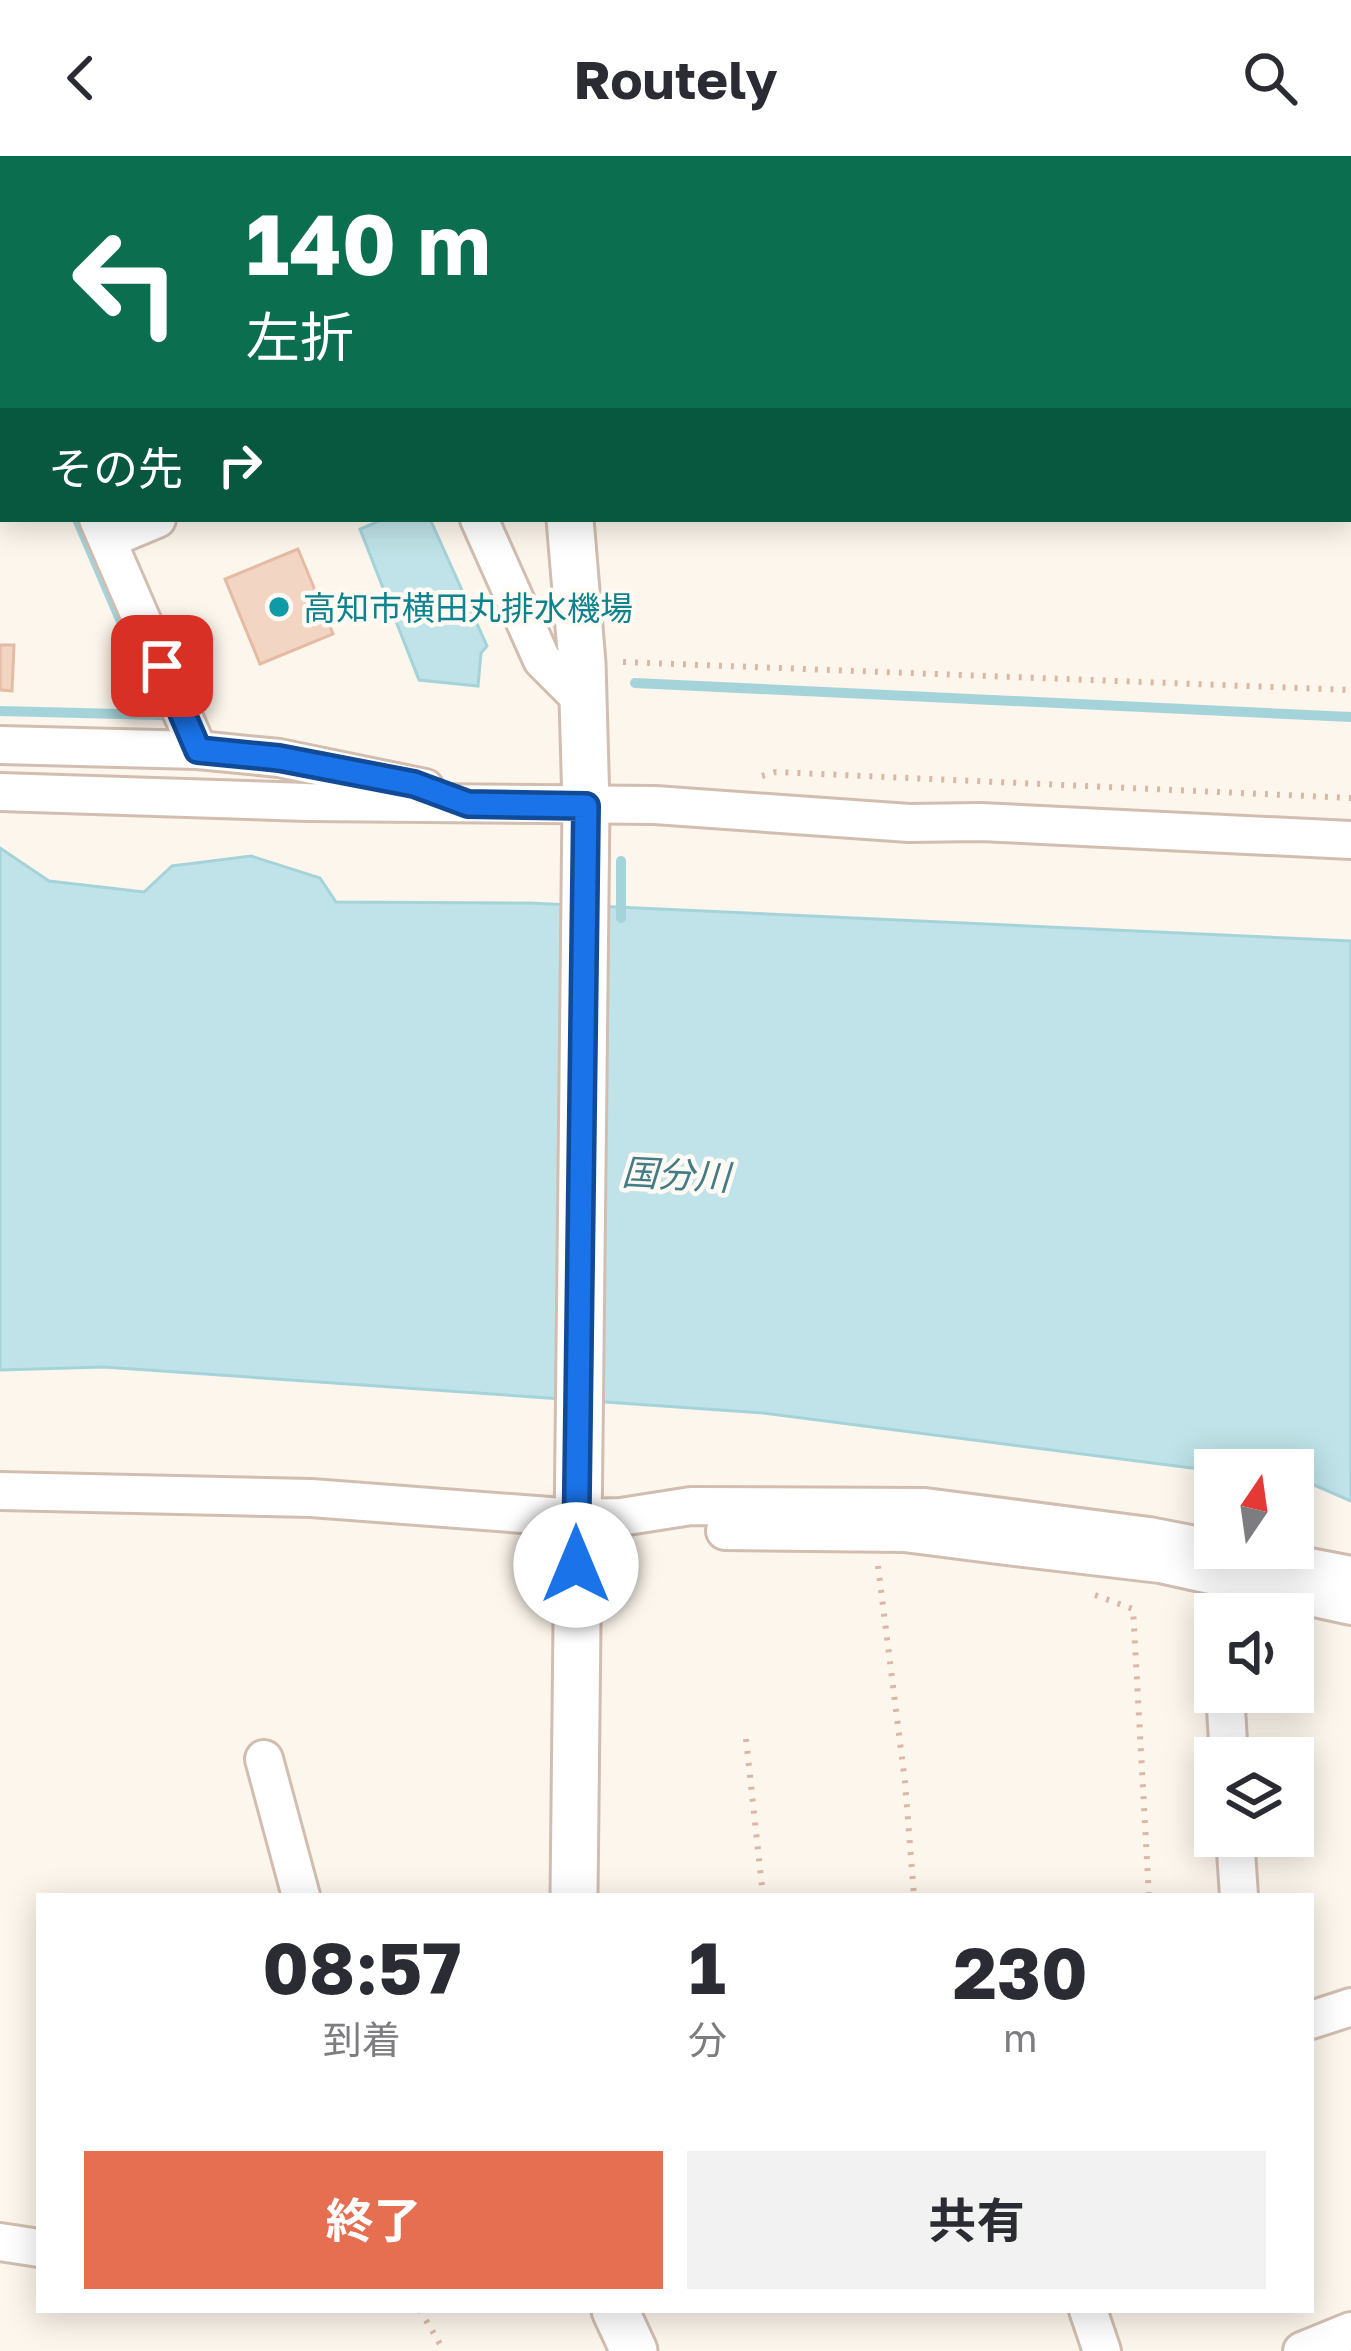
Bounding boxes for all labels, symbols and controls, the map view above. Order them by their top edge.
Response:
icon: back [48,45,114,111]
icon: search [1237,45,1303,111]
text: Routely [573,46,778,111]
text: 140 m [246,193,491,293]
icon: left [48,204,204,360]
text: 左折 [246,304,354,369]
icon: right [207,432,273,498]
text: その先 [48,441,183,495]
place label: 高知市横田丸排水機場 [303,588,633,627]
marker: 高知市横田丸排水機場 [266,594,292,620]
pin [111,615,213,717]
icon: arrive [129,633,195,699]
water label: 国分川 [621,1150,735,1199]
north arrow [1194,1449,1314,1569]
map controls [1194,1449,1314,1857]
position arrow [513,1502,639,1628]
button: sound [1194,1593,1314,1713]
button: layers [1194,1737,1314,1857]
text: 08:57 [262,1923,461,2010]
text: 1 [689,1923,726,2010]
text: 230 [953,1928,1088,2015]
text: m [1003,2014,1038,2061]
text: 到着 [323,2016,401,2063]
text: 分 [688,2016,727,2063]
button: 終了 [84,2151,663,2289]
button: 共有 [687,2151,1266,2289]

